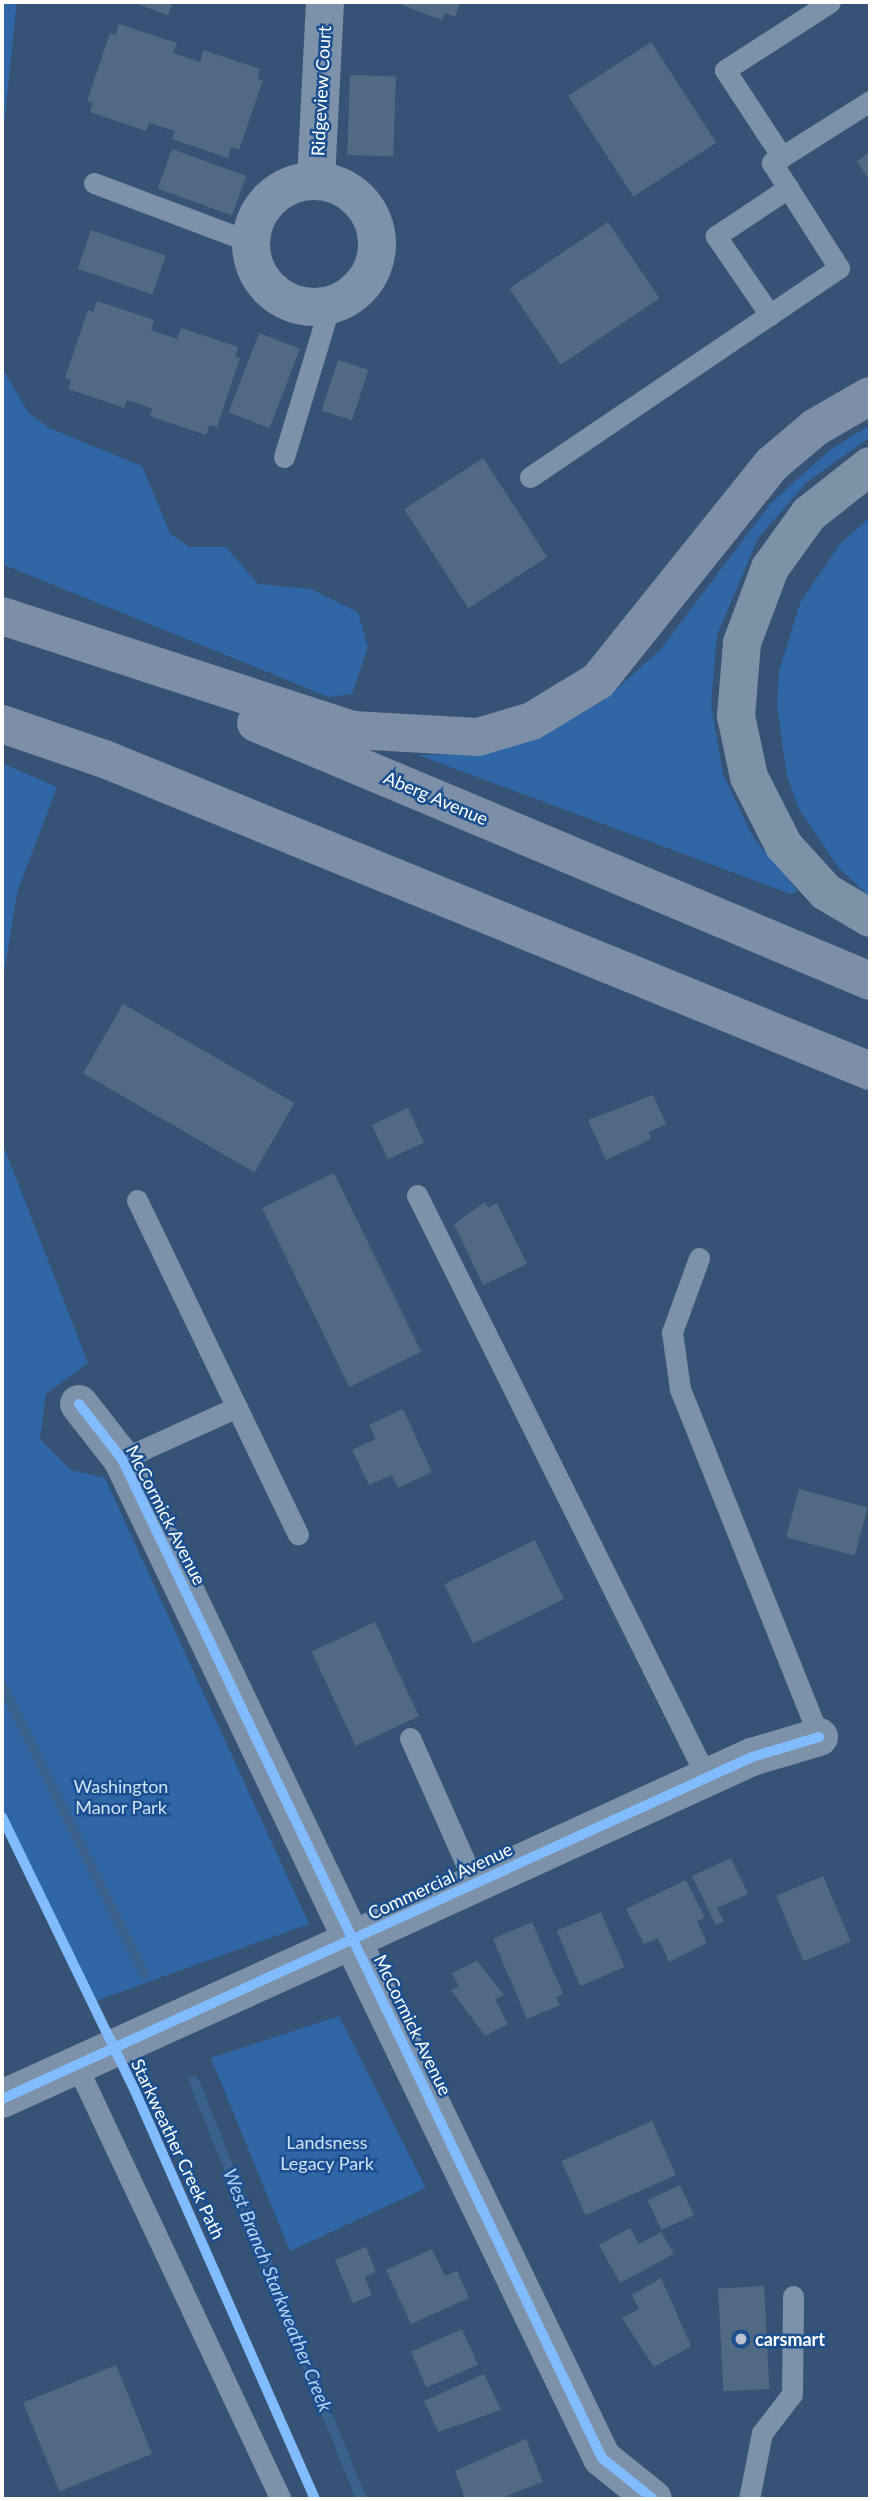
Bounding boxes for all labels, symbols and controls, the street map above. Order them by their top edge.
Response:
street label: Ridgeview Court [307,25,335,157]
street label: Aberg Avenue [380,766,492,830]
street label: McCormick Avenue [121,1441,211,1589]
park label: Washington Manor Park [74,1776,168,1818]
street label: Commercial Avenue [364,1838,516,1924]
street label: McCormick Avenue [369,1951,457,2099]
street label: Starkweather Creek Path [127,2055,229,2243]
park label: Landsness Legacy Park [280,2132,374,2174]
water label: West Branch Starkweather Creek [219,2165,337,2415]
place label: carsmart [755,2328,825,2350]
marker: carsmart [733,2331,749,2347]

